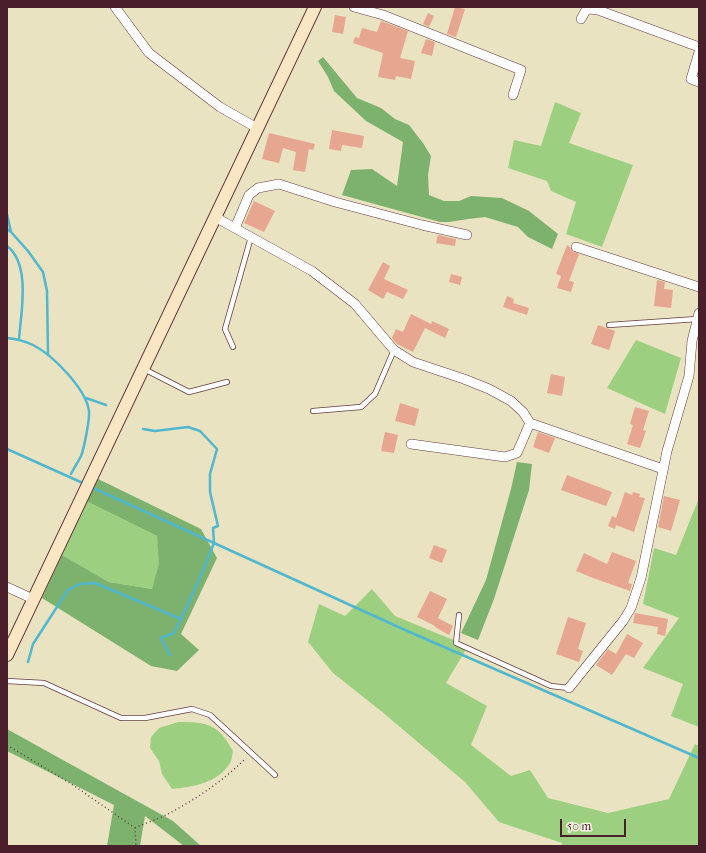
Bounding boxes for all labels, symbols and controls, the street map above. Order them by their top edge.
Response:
scale bar [562,811,628,837]
text: 50 m [567,819,591,833]

